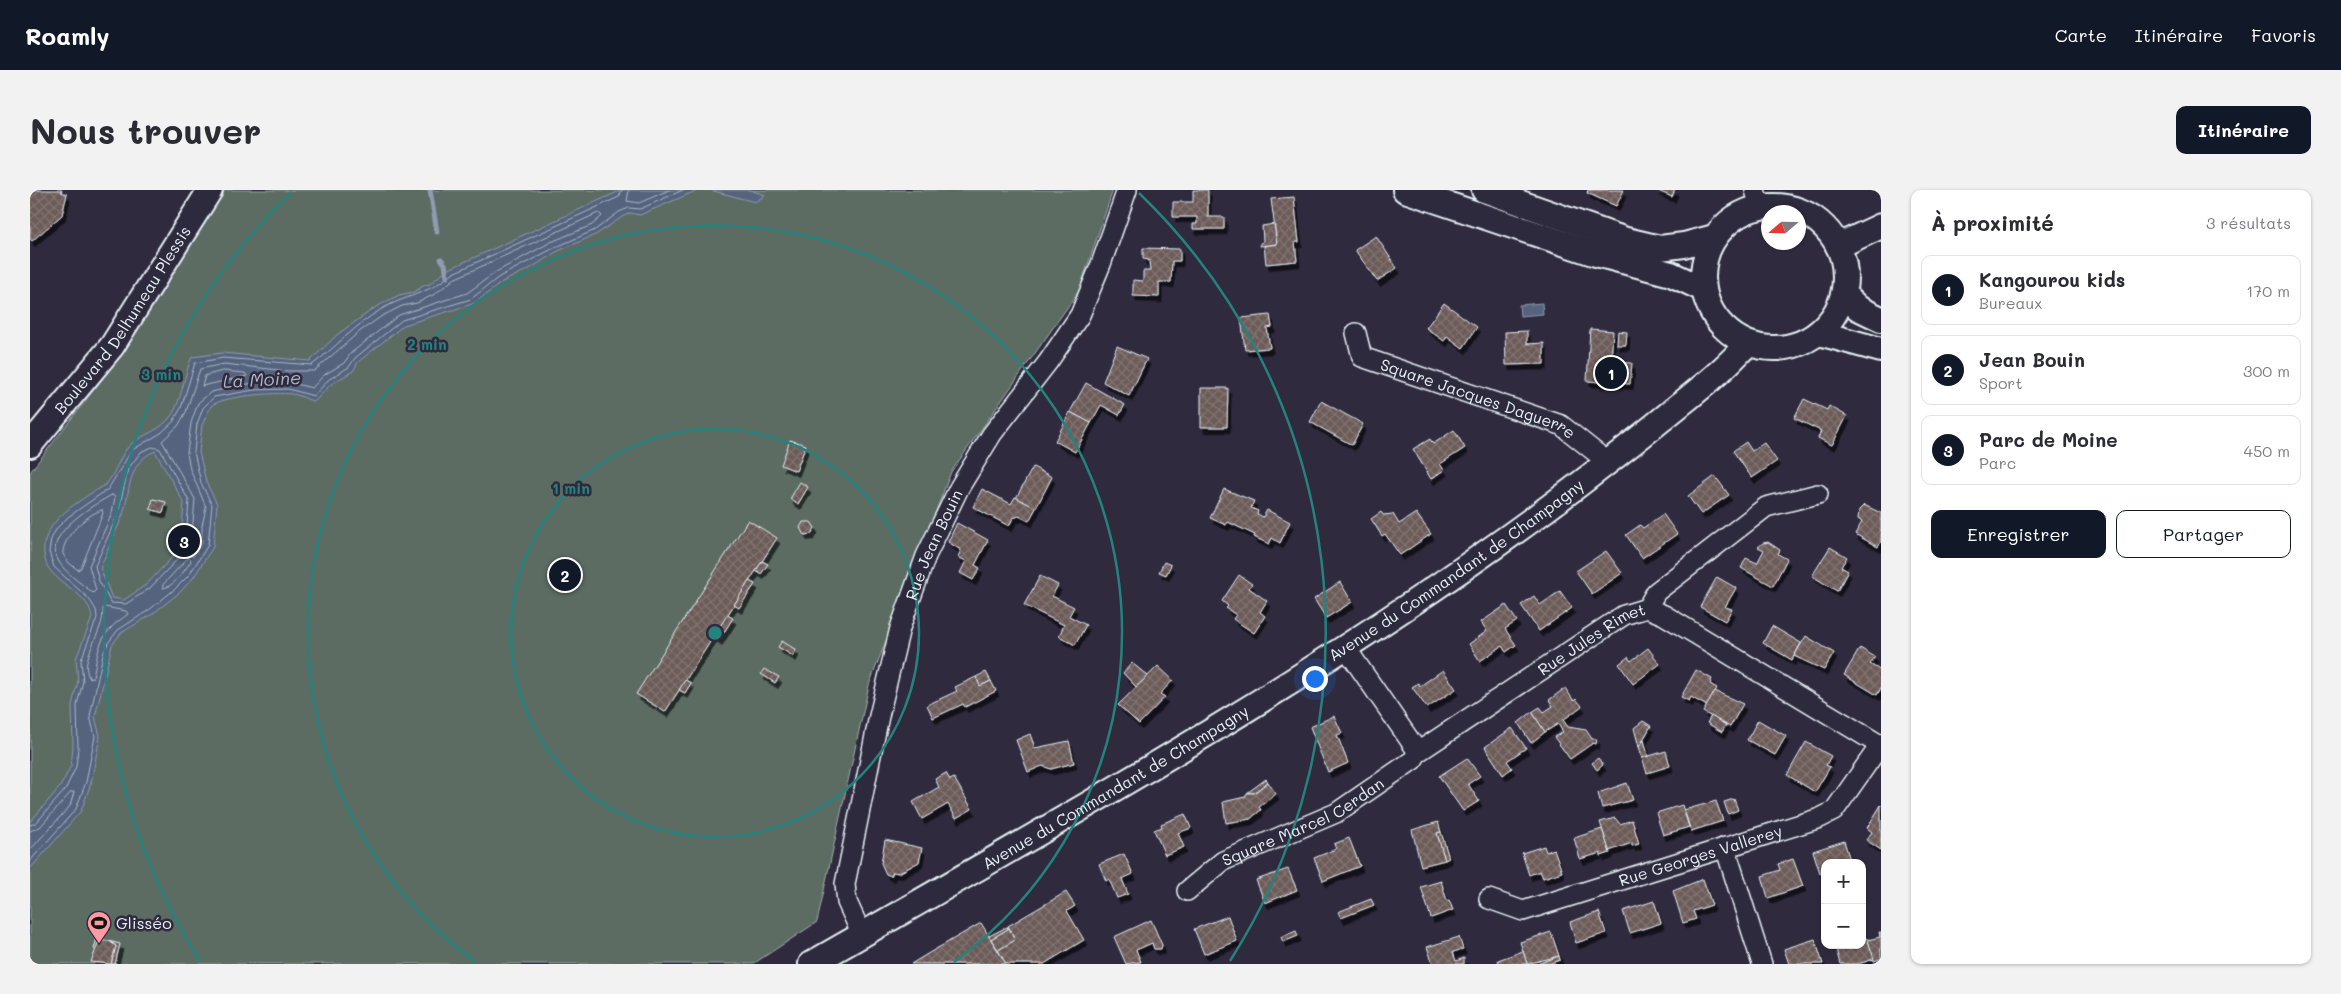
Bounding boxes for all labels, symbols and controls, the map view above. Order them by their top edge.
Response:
text: Roamly [25,20,109,51]
text: Carte [2055,23,2107,47]
text: Itinéraire [2135,23,2223,47]
text: Favoris [2251,23,2316,47]
button: Itinéraire [2176,106,2311,154]
text: Nous trouver [30,107,261,153]
north arrow [1761,205,1806,250]
text: À proximité [1931,209,2054,236]
text: 3 résultats [2206,212,2291,233]
street label: Boulevard Delhumeau Plessis [49,222,195,418]
text: Kangourou kids [1979,267,2125,292]
text: 1 [1944,280,1952,301]
text: 170 m [2246,280,2290,301]
text: Bureaux [1979,292,2043,313]
text: 2 min [407,334,447,354]
text: Jean Bouin [1979,347,2085,372]
street label: Square Jacques Daguerre [1378,353,1580,443]
pin: 1 [1595,354,1627,392]
text: 2 [1944,360,1952,381]
text: 300 m [2243,360,2290,381]
text: 3 min [141,364,181,384]
water label: La Moine [222,365,302,393]
text: Sport [1979,372,2022,393]
text: Parc de Moine [1979,427,2118,452]
text: 3 [1943,440,1953,461]
text: 450 m [2244,440,2290,461]
text: Parc [1979,452,2016,473]
street label: Avenue du Commandant de Champagny [1324,474,1587,665]
text: 1 min [552,478,590,498]
street label: Rue Jean Bouin [900,486,967,603]
button: Enregistrer [1931,510,2106,558]
button: Partager [2116,510,2291,558]
pin: 3 [168,522,200,560]
pin: 2 [549,556,581,594]
street label: Rue Jules Rimet [1533,598,1648,680]
centre of rings [706,624,724,642]
your location [1302,666,1328,692]
street label: Avenue du Commandant de Champagny [978,700,1252,874]
street label: Square Marcel Cerdan [1218,772,1388,870]
street label: Rue Georges Vallerey [1616,820,1785,890]
map controls [1821,859,1866,949]
button: + [1821,859,1866,904]
button: − [1821,904,1866,949]
sports icon: Glisséo [86,910,112,944]
place label: Glisséo [116,912,172,933]

